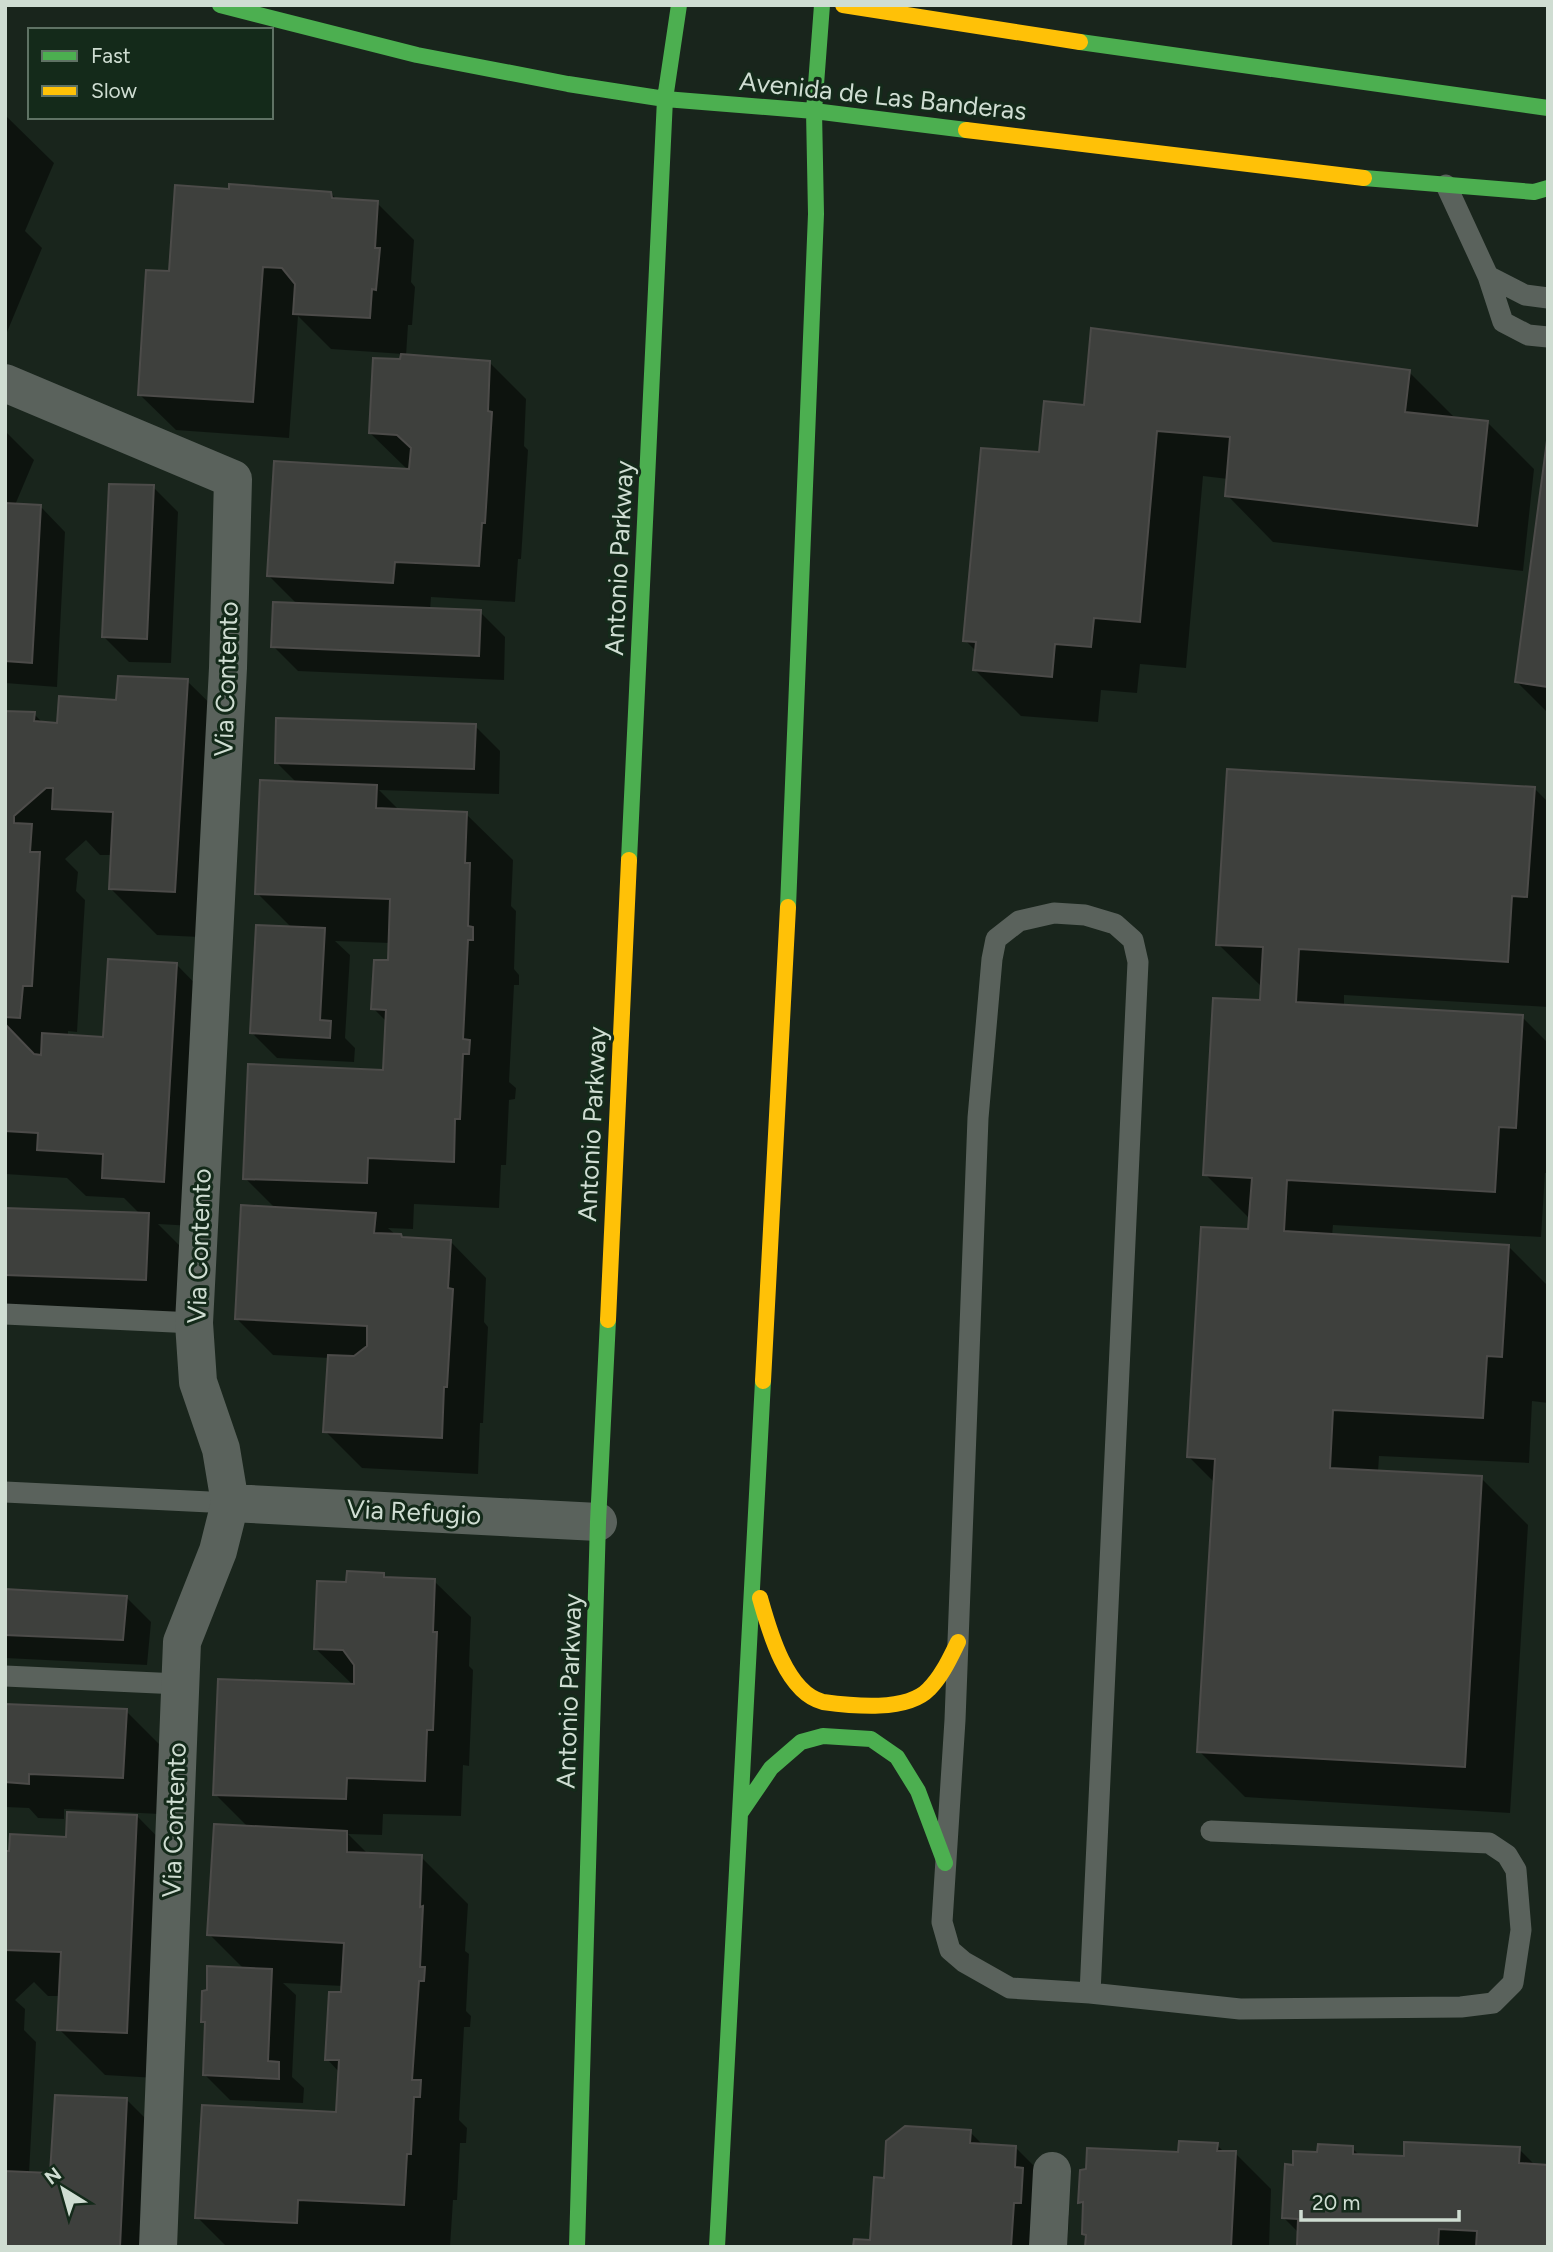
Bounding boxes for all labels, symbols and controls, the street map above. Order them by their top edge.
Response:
legend [28,28,273,119]
text: Fast [91,43,131,68]
street label: Avenida de Las Banderas [738,65,1028,127]
text: Slow [91,78,137,103]
street label: Antonio Parkway [598,459,640,656]
street label: Via Contento [207,601,245,757]
street label: Antonio Parkway [571,1025,613,1222]
street label: Via Contento [180,1168,218,1324]
street label: Via Refugio [346,1492,482,1532]
street label: Antonio Parkway [550,1593,588,1789]
street label: Via Contento [155,1742,193,1898]
north arrow [28,2154,98,2224]
text: N [40,2162,66,2189]
scale bar [1301,2178,1458,2222]
text: 20 m [1312,2190,1360,2215]

